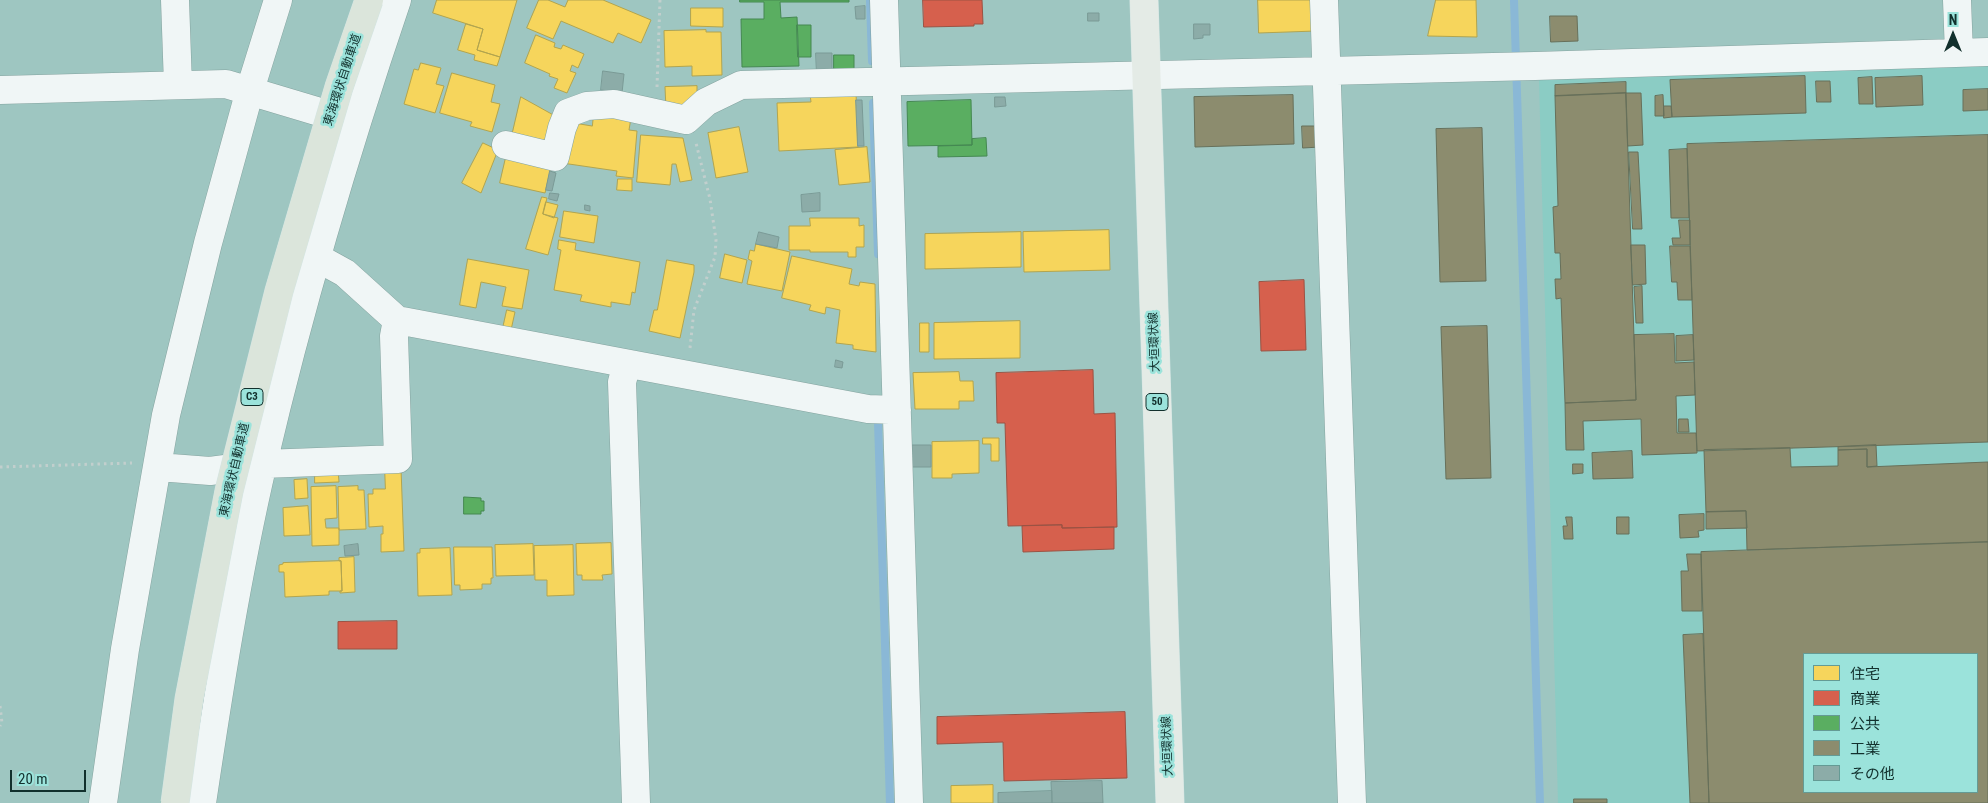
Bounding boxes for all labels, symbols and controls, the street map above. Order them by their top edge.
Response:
north arrow [1928,10,1978,60]
text: N [1949,12,1957,28]
street label: 東海環状自動車道 [321,32,365,128]
street label: 大垣環状線 [1147,312,1163,372]
road number: C3 [241,388,263,406]
road number: 50 [1146,394,1168,411]
street label: 東海環状自動車道 [217,422,253,518]
legend [1803,653,1978,793]
text: 住宅 [1850,665,1880,683]
text: 商業 [1850,690,1880,708]
text: 公共 [1850,715,1880,733]
street label: 大垣環状線 [1160,716,1176,776]
text: 工業 [1850,740,1880,758]
scale bar [12,760,89,792]
text: その他 [1850,765,1895,783]
text: 20 m [18,770,48,788]

